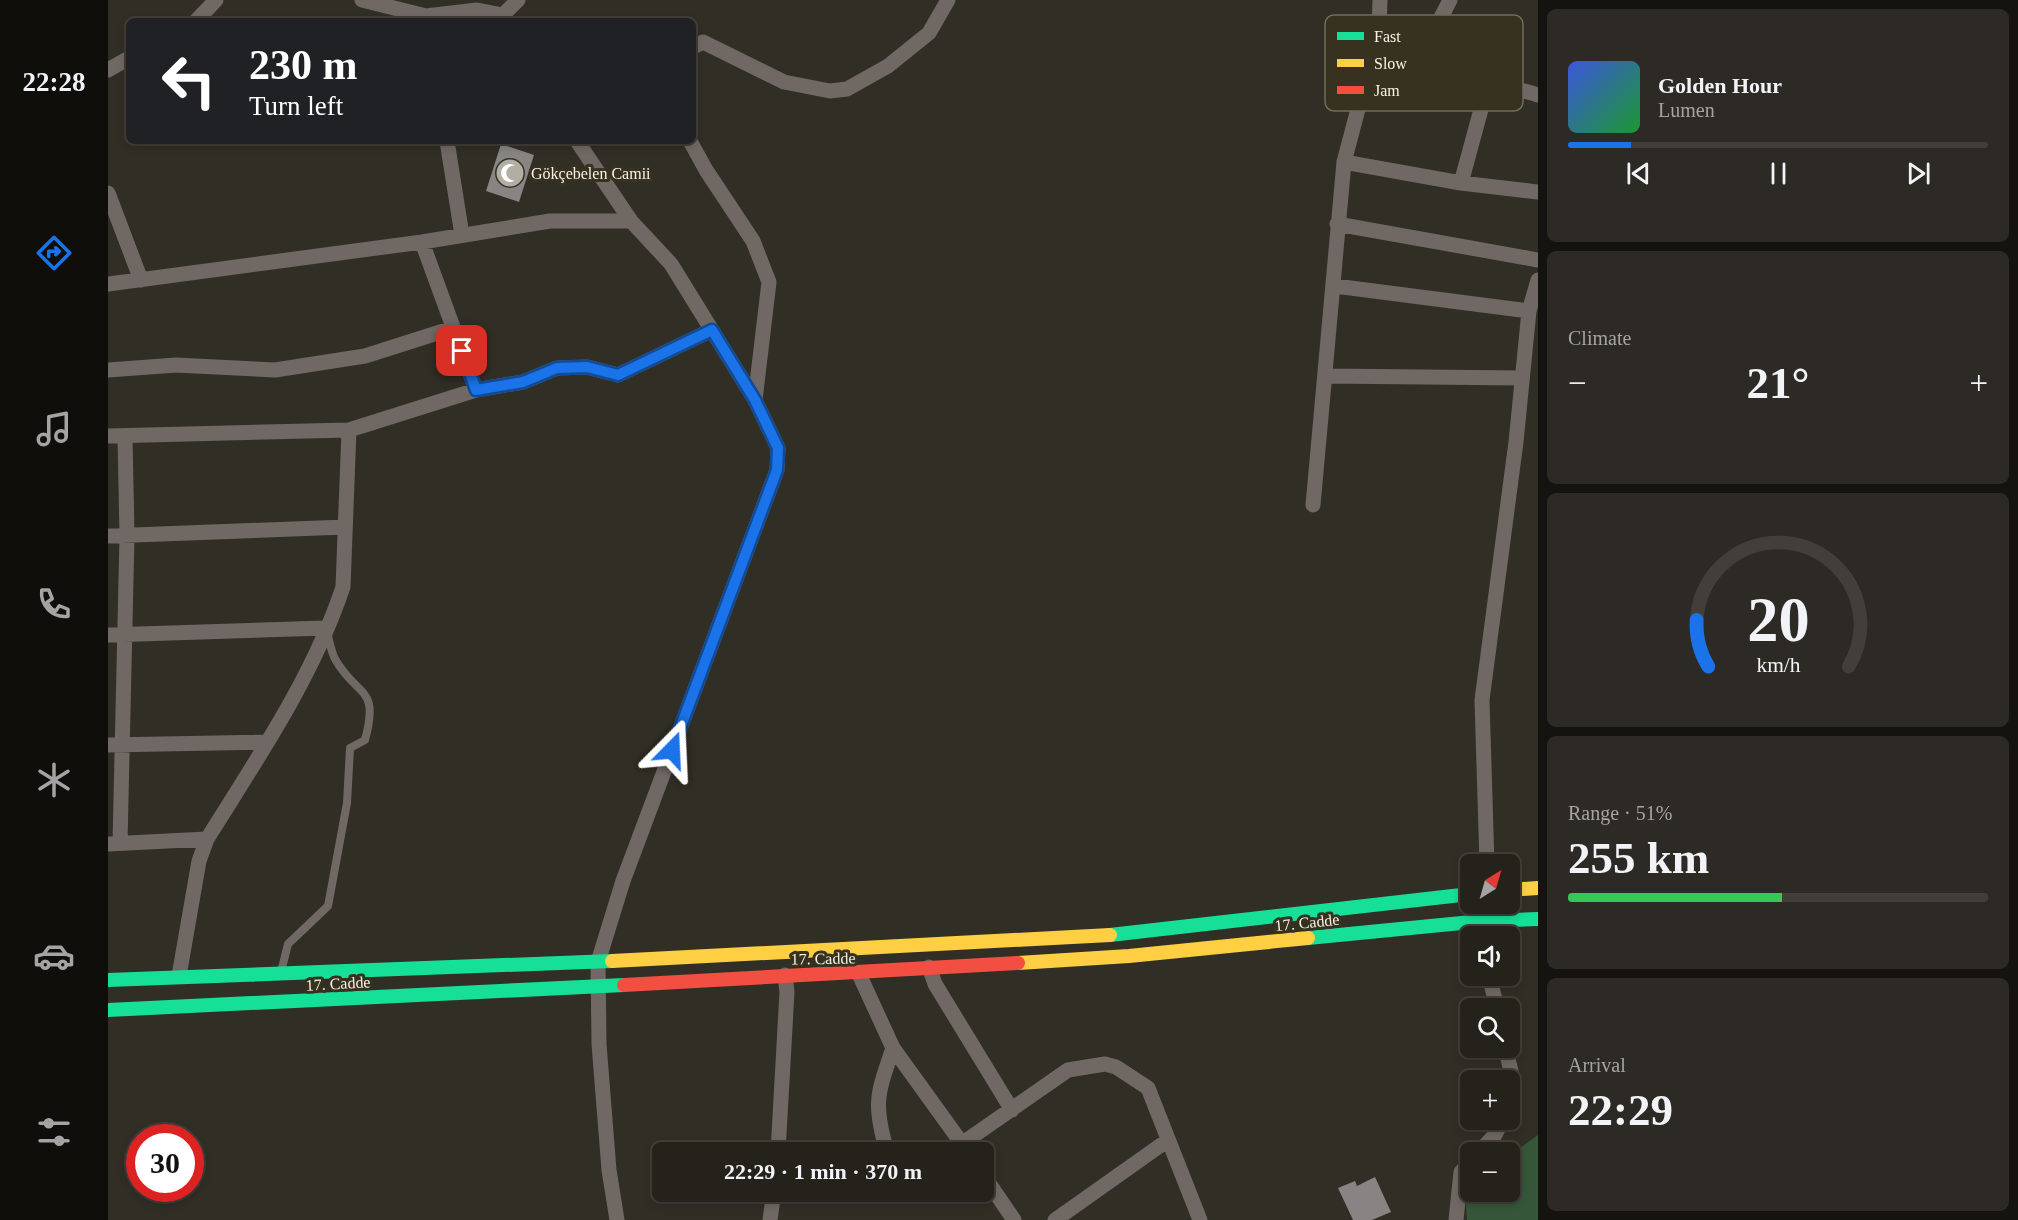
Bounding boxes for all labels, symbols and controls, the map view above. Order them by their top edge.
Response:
legend [1325,15,1523,111]
text: Fast [1374,28,1401,45]
icon: left [150,42,228,120]
text: 230 m [249,42,358,88]
text: Slow [1374,55,1407,72]
text: 22:28 [23,67,86,97]
text: Golden Hour [1658,73,1782,98]
text: Jam [1374,82,1400,99]
text: Turn left [249,91,343,121]
text: Lumen [1658,99,1715,121]
mosque icon: Gökçebelen Camii [494,157,526,189]
icon: previous [1622,157,1655,190]
icon: pause [1762,157,1795,190]
icon: next [1902,157,1935,190]
place label: Gökçebelen Camii [531,165,651,183]
icon: directions [33,232,75,274]
pin [436,325,487,376]
text: Climate [1568,327,1631,349]
icon: arrive [445,334,478,367]
text: 21° [1747,358,1810,408]
text: − [1568,365,1587,401]
text: + [1969,365,1988,401]
icon: music [33,408,75,450]
icon: phone [33,583,75,625]
text: 20 [1747,585,1809,654]
text: km/h [1756,653,1800,677]
position arrow [640,718,704,782]
icon: climate [33,759,75,801]
text: Range · 51% [1568,802,1672,824]
text: 255 km [1568,833,1709,883]
north arrow [1460,854,1520,914]
map controls [1460,854,1520,1202]
street label: 17. Cadde [1274,911,1340,934]
button: sound [1460,926,1520,986]
icon: car [33,935,75,977]
street label: 17. Cadde [790,949,856,968]
street label: 17. Cadde [305,973,371,994]
button: search [1460,998,1520,1058]
text: Arrival [1568,1054,1626,1076]
button: + [1460,1070,1520,1130]
text: 22:29 [1568,1085,1673,1135]
icon: filters [33,1111,75,1153]
speed limit sign: 30 [126,1124,204,1202]
button: − [1460,1142,1520,1202]
text: 22:29 · 1 min · 370 m [724,1159,922,1184]

